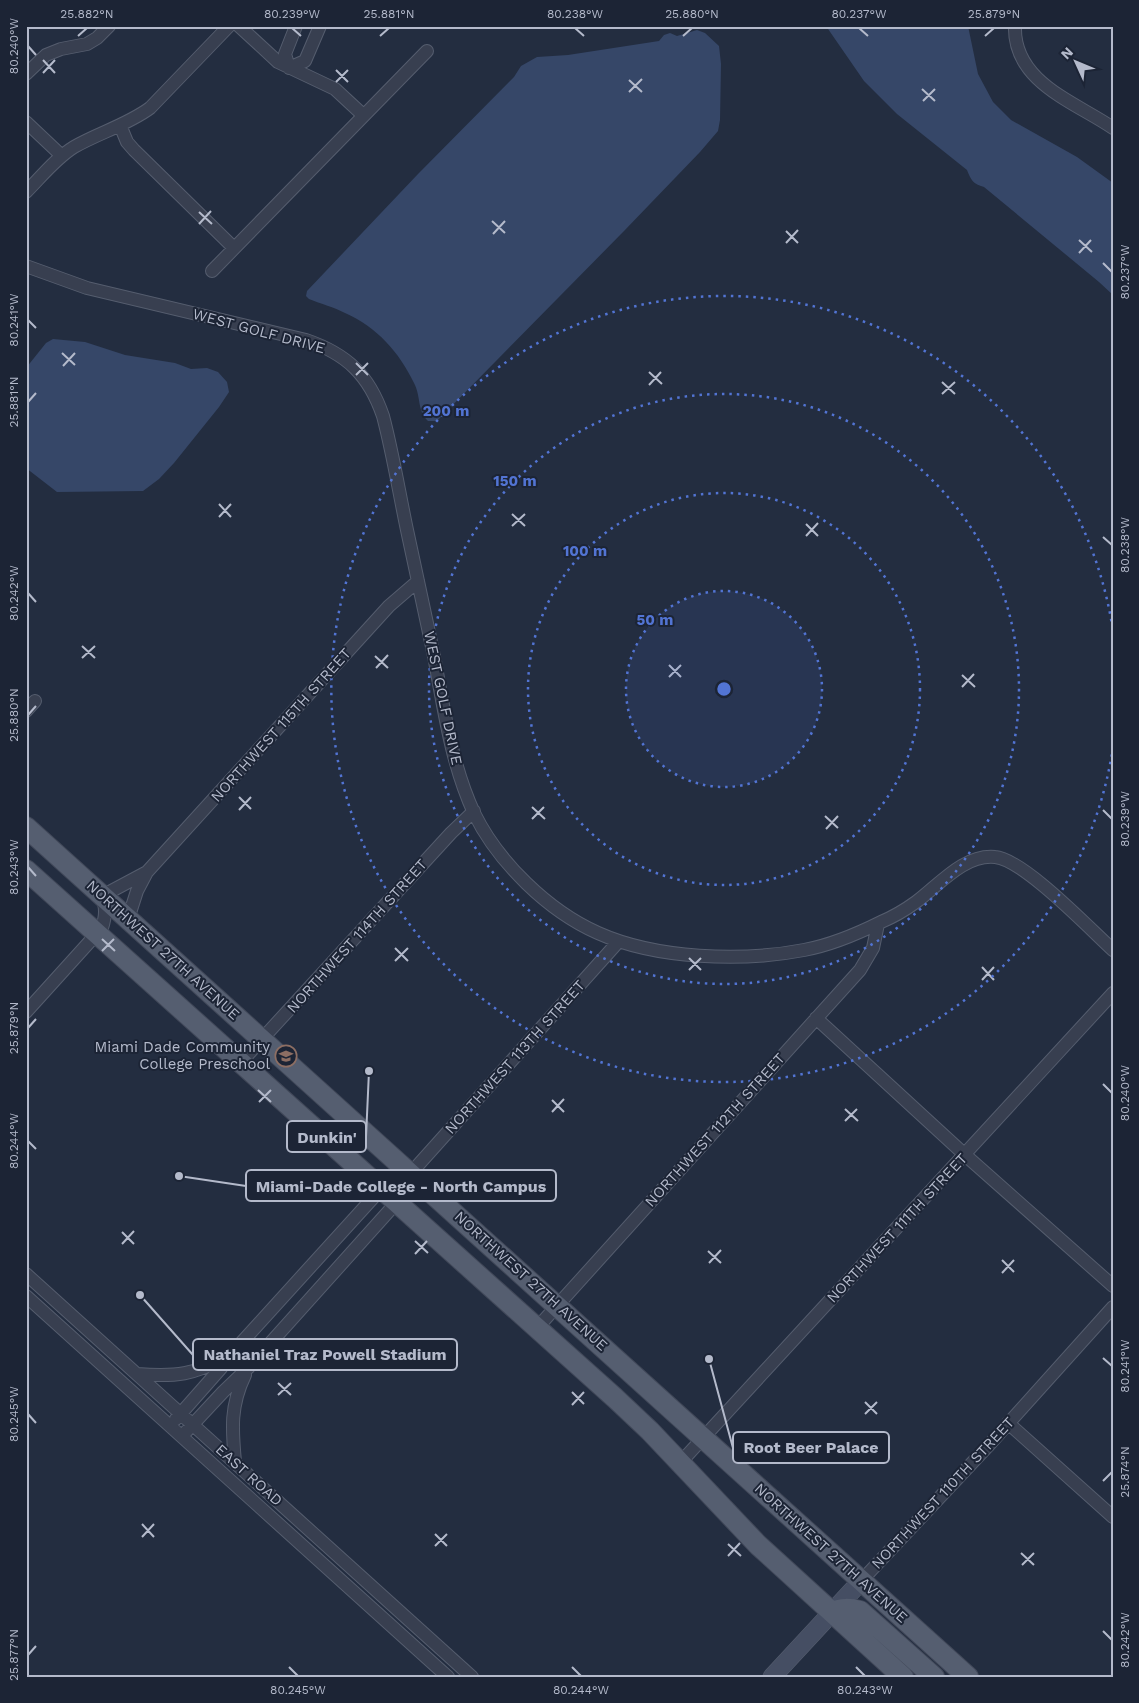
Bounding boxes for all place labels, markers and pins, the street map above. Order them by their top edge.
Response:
centre of rings [715,680,733,698]
place label: Miami Dade Community College Preschool [94,1038,270,1073]
school or university icon: Miami Dade Community College Preschool [274,1044,298,1068]
callout: Dunkin' [287,1121,366,1152]
callout: Miami-Dade College - North Campus [246,1170,556,1201]
callout: Nathaniel Traz Powell Stadium [193,1339,457,1370]
callout: Root Beer Palace [733,1432,889,1463]

